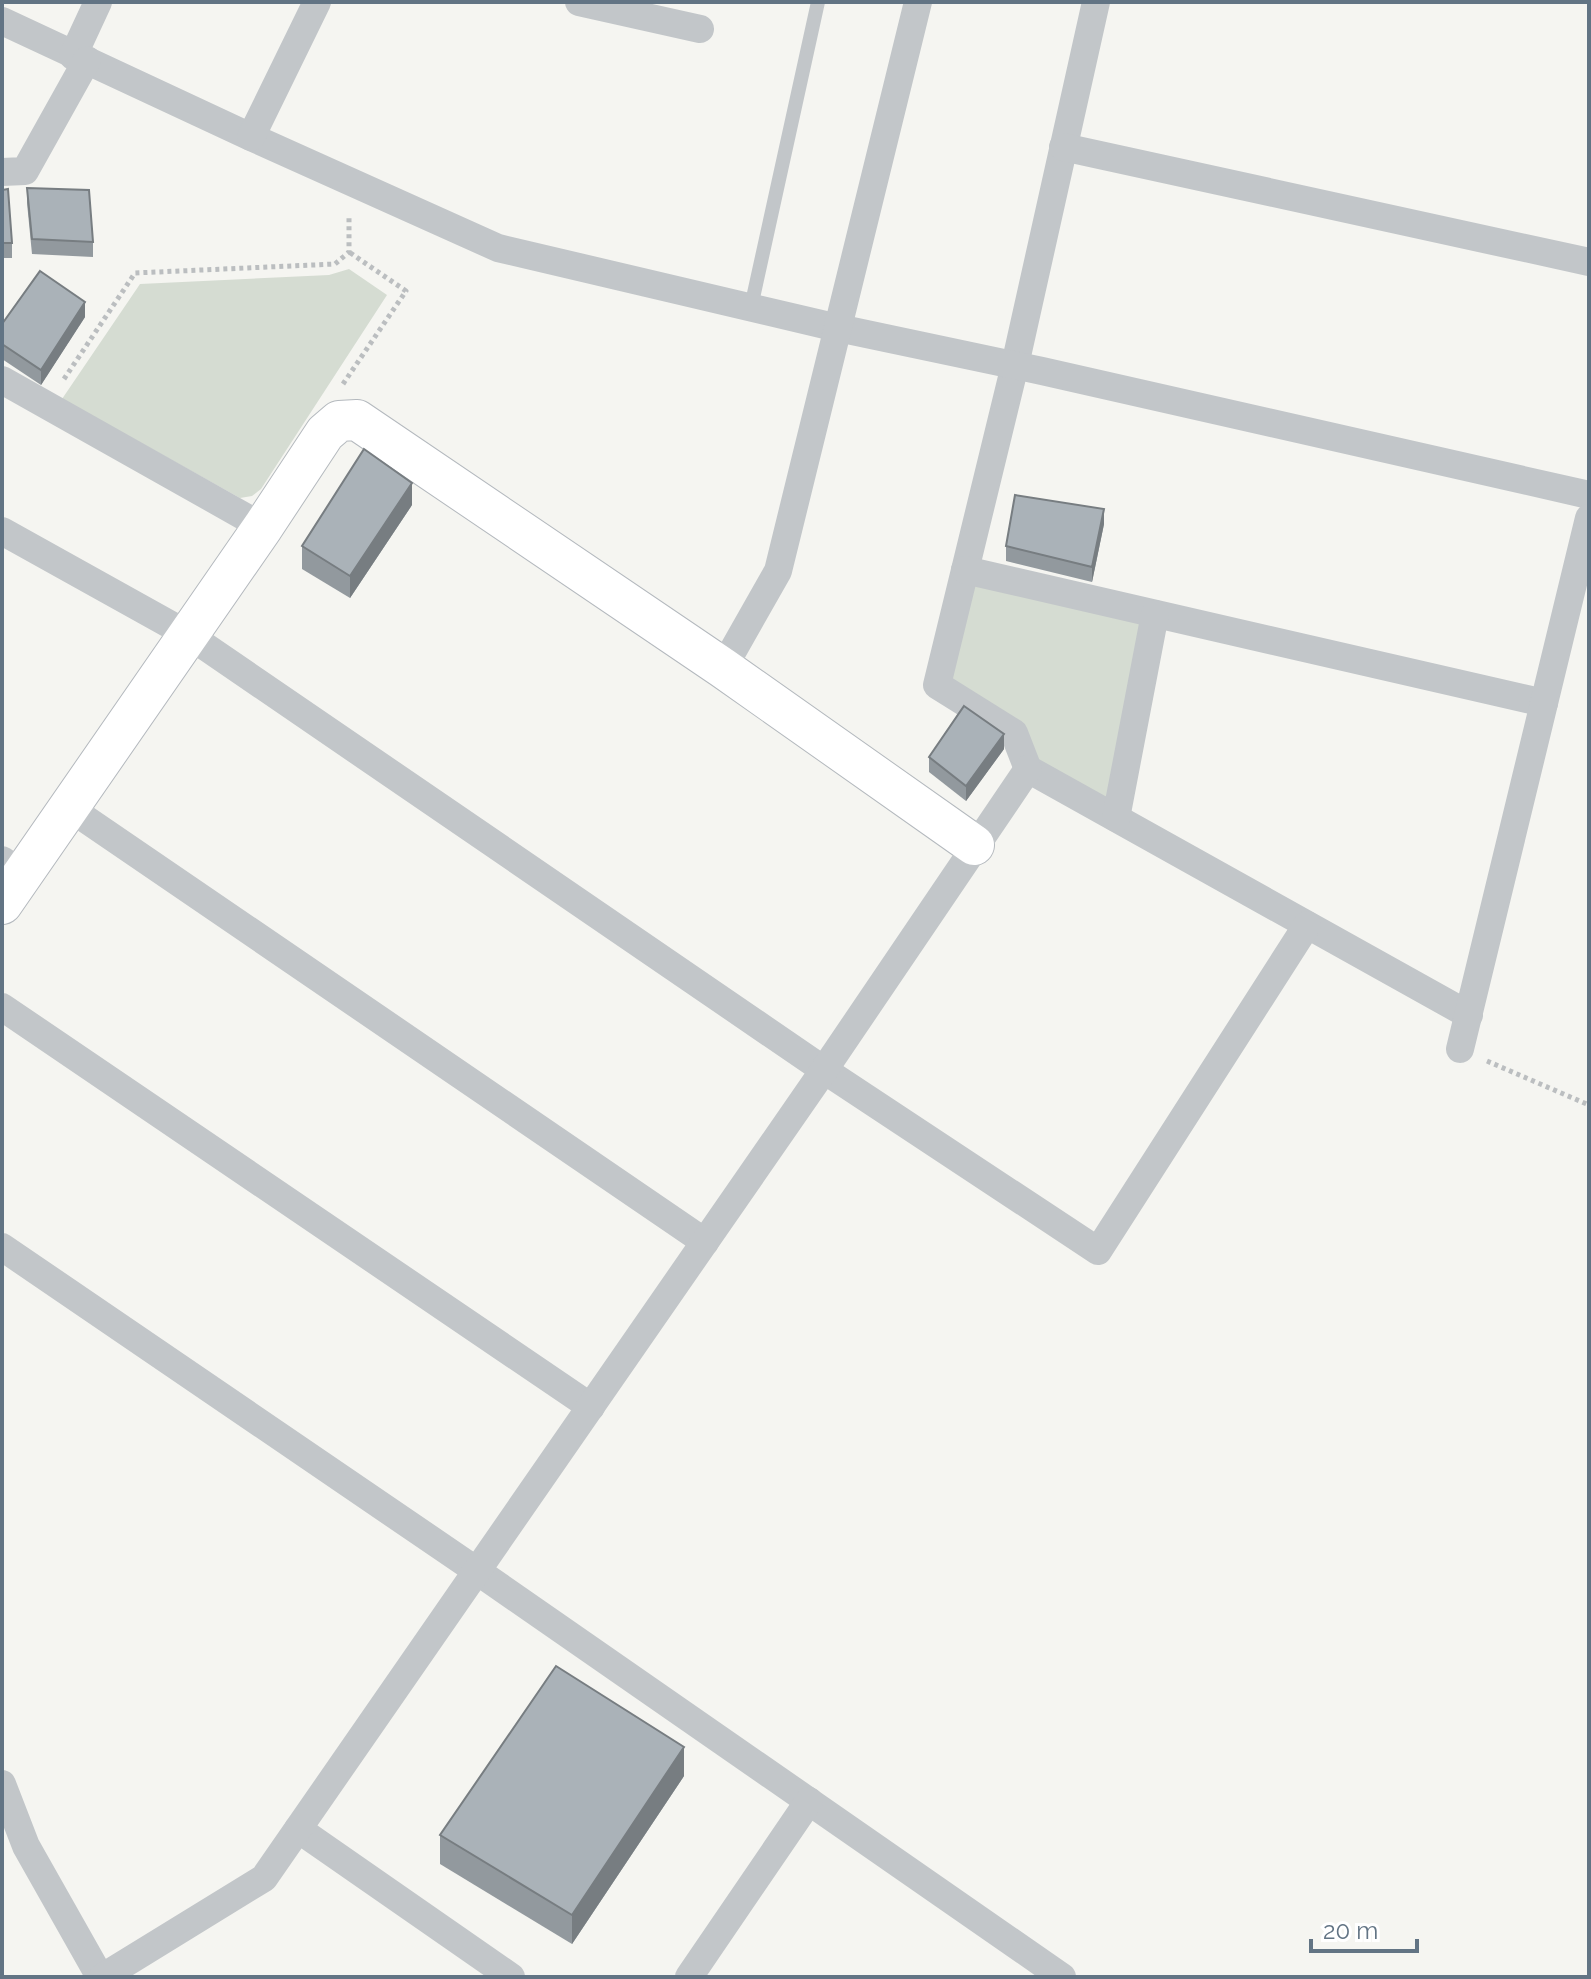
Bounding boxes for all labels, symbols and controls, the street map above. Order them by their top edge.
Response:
scale bar [1311,1903,1417,1953]
text: 20 m [1323,1916,1378,1945]

